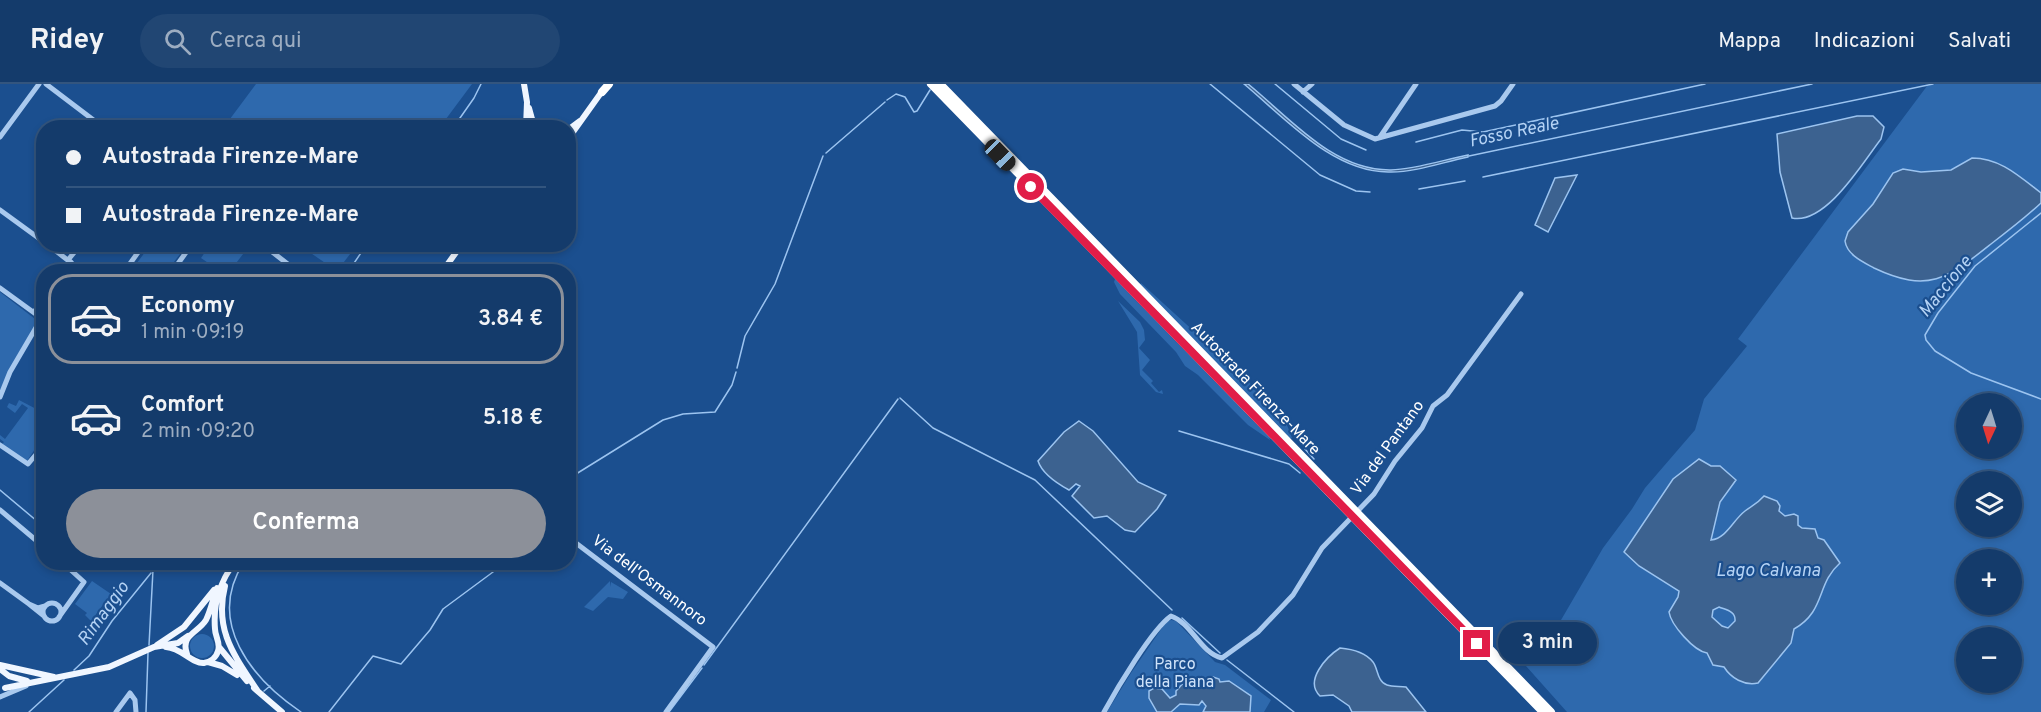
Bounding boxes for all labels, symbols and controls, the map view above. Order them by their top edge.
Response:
search box [140,14,560,68]
text: Ridey [30,23,104,59]
icon: search [161,25,194,58]
text: Cerca qui [209,28,302,55]
text: Mappa [1718,28,1781,55]
text: Indicazioni [1814,28,1915,55]
text: Salvati [1948,28,2011,55]
water label: Fosso Reale [1467,112,1561,154]
car [981,136,1019,174]
text: Autostrada Firenze-Mare [102,144,359,171]
route start [1017,173,1044,200]
text: Autostrada Firenze-Mare [102,202,359,229]
water label: Maccione [1914,251,1978,323]
icon: car [69,292,123,346]
text: Economy [141,293,235,320]
text: 3.84 € [478,306,543,333]
street label: Autostrada Firenze-Mare [1186,318,1324,460]
text: 1 min · 09:19 [141,320,245,346]
icon: car [69,391,123,445]
text: Comfort [141,392,224,419]
north arrow [1956,393,2022,459]
map controls [1956,393,2022,693]
street label: Via del Pantano [1347,397,1429,499]
text: 5.18 € [483,405,543,432]
text: 2 min · 09:20 [141,419,255,445]
button: layers [1956,471,2022,537]
button: Conferma [66,489,546,558]
street label: Via dell'Osmannoro [587,531,711,631]
button: + [1956,549,2022,615]
water label: Lago Calvana [1716,560,1821,583]
water label: Rimaggio [73,577,135,651]
callout: 3 min [1498,623,1597,665]
button: − [1956,627,2022,693]
route end [1463,630,1490,657]
text: 3 min [1522,630,1573,656]
park label: Parco della Piana [1136,655,1214,693]

